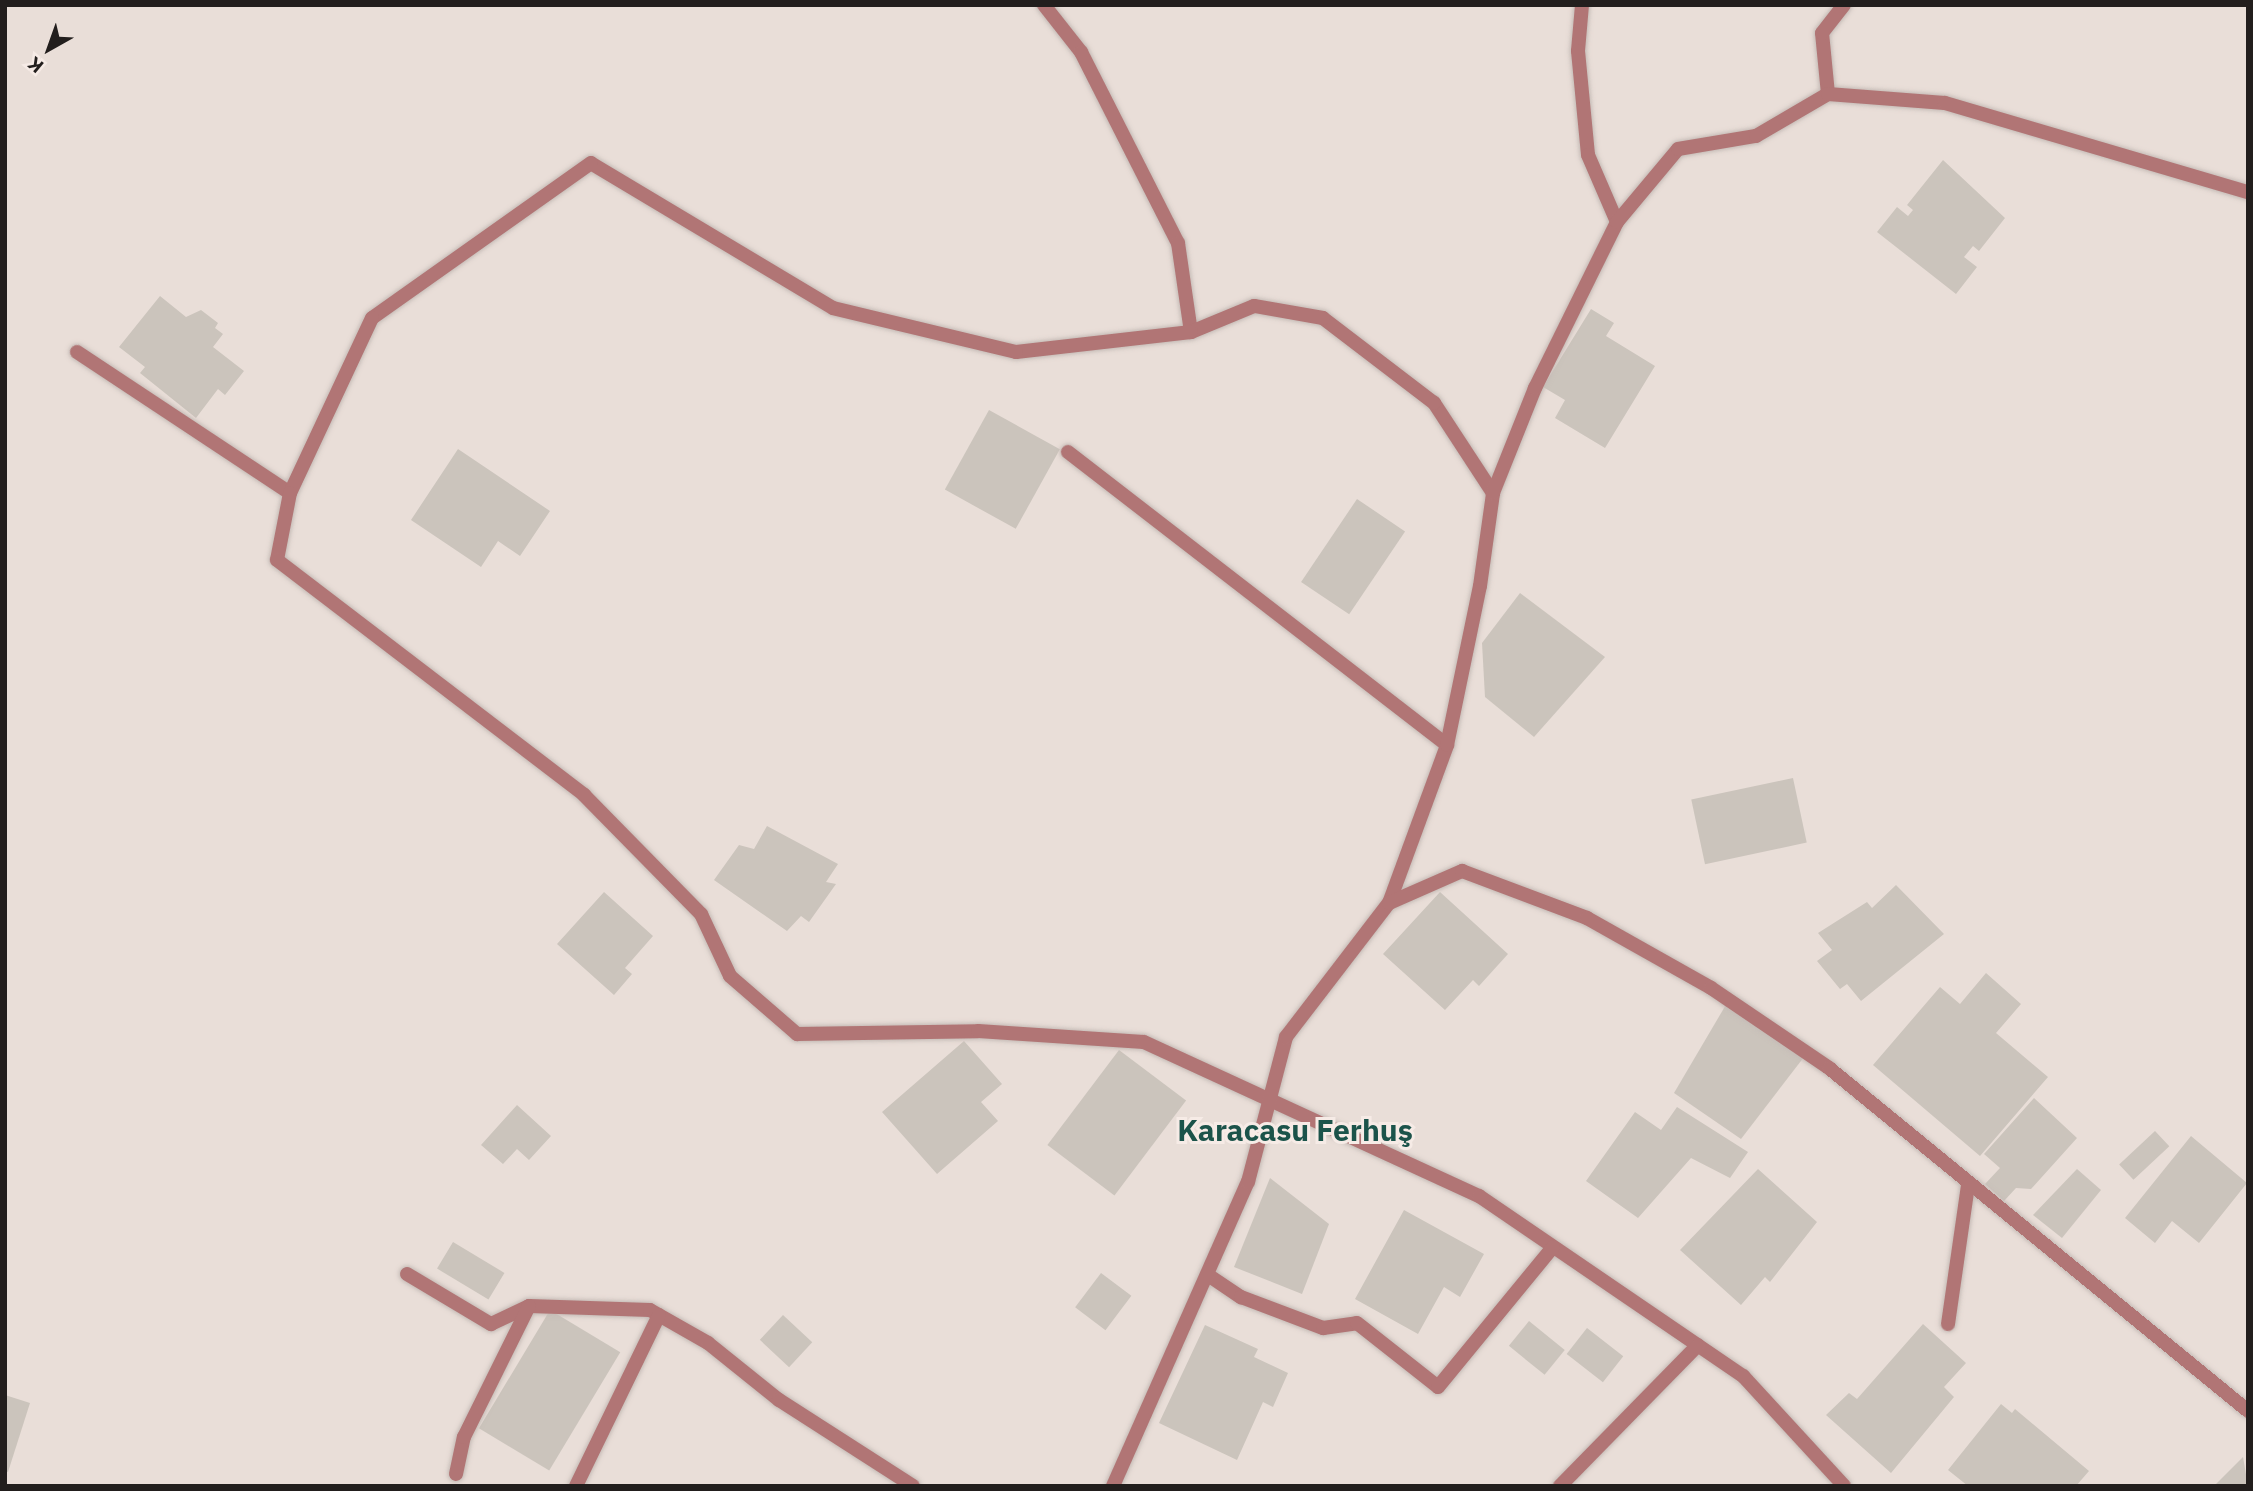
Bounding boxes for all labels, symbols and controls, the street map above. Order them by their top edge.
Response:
north arrow [14,14,84,84]
text: K [23,52,48,79]
district label: Karacasu Ferhuş [1177,1112,1413,1148]

